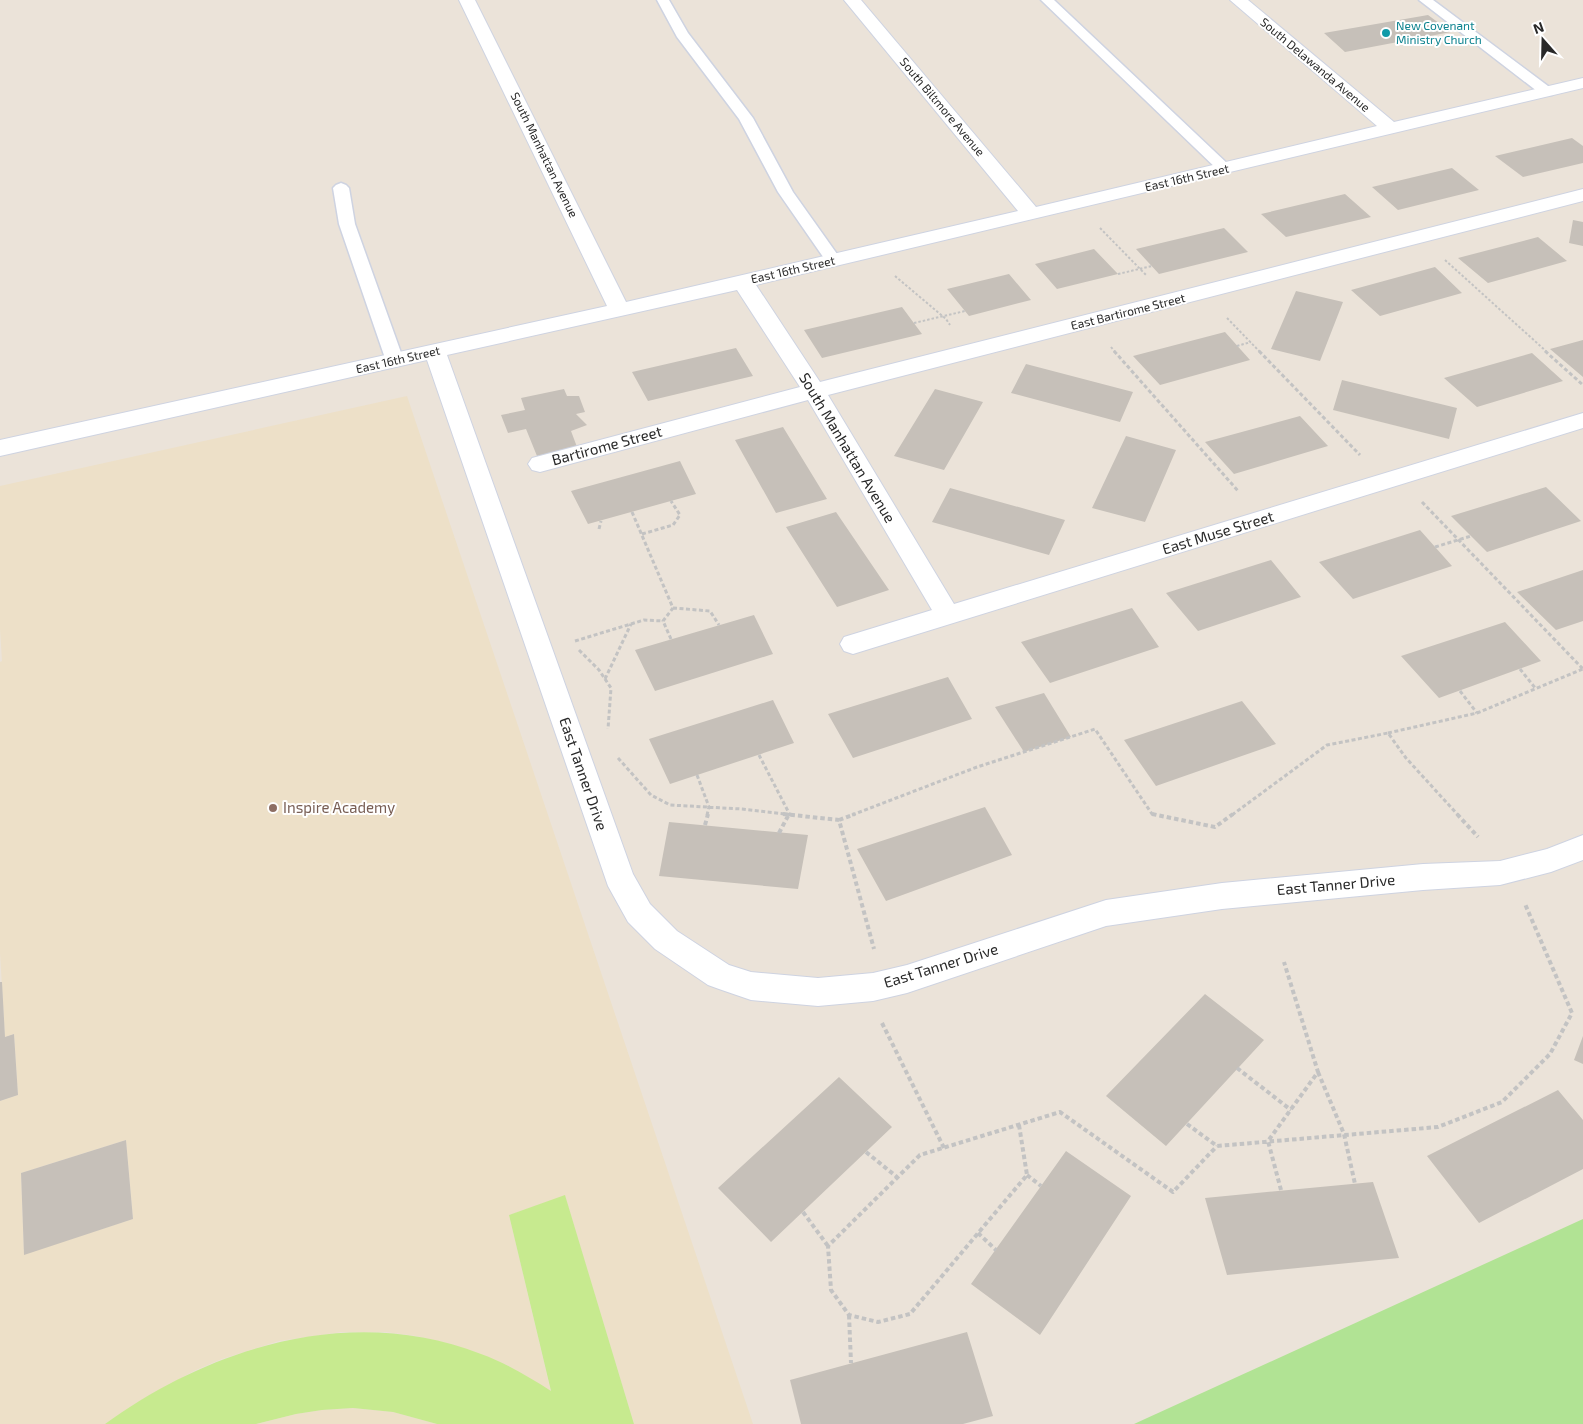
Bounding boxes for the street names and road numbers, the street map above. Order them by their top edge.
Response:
street label: South Delawanda Avenue [1258,14,1373,114]
street label: South Biltmore Avenue [898,54,988,158]
street label: South Manhattan Avenue [508,90,581,219]
street label: East 16th Street [1143,160,1231,194]
street label: East 16th Street [749,252,837,286]
street label: East Bartirome Street [1069,290,1187,332]
street label: East 16th Street [354,342,442,376]
street label: South Manhattan Avenue [796,369,900,526]
street label: Bartirome Street [550,422,664,468]
street label: East Muse Street [1160,506,1276,558]
street label: East Tanner Drive [556,715,612,833]
street label: East Tanner Drive [1276,870,1396,898]
street label: East Tanner Drive [881,939,1000,991]

